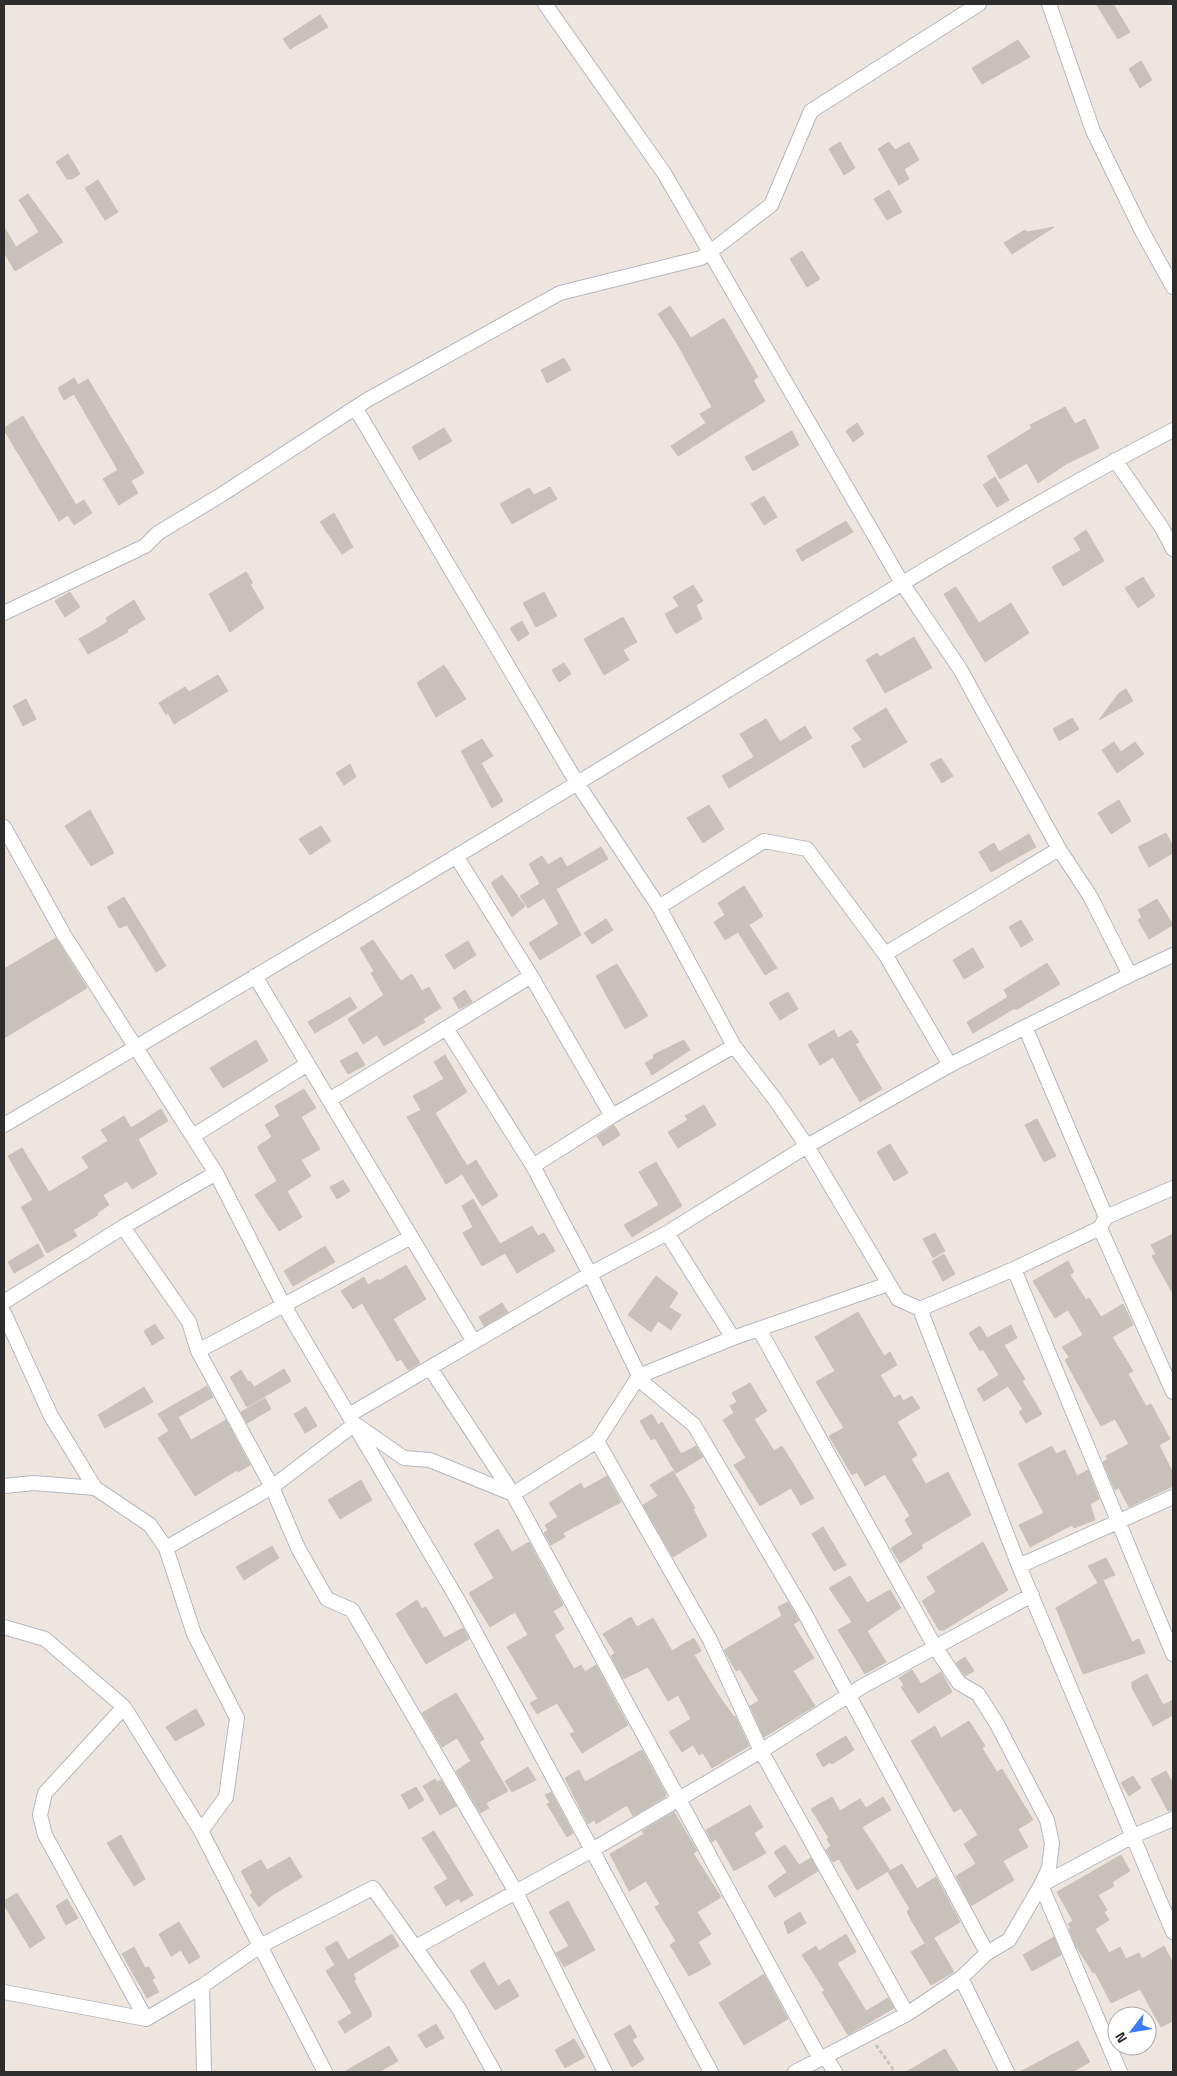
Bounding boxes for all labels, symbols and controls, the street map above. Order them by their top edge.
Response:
north arrow [1107,2006,1157,2056]
text: N [1109,2028,1132,2048]

